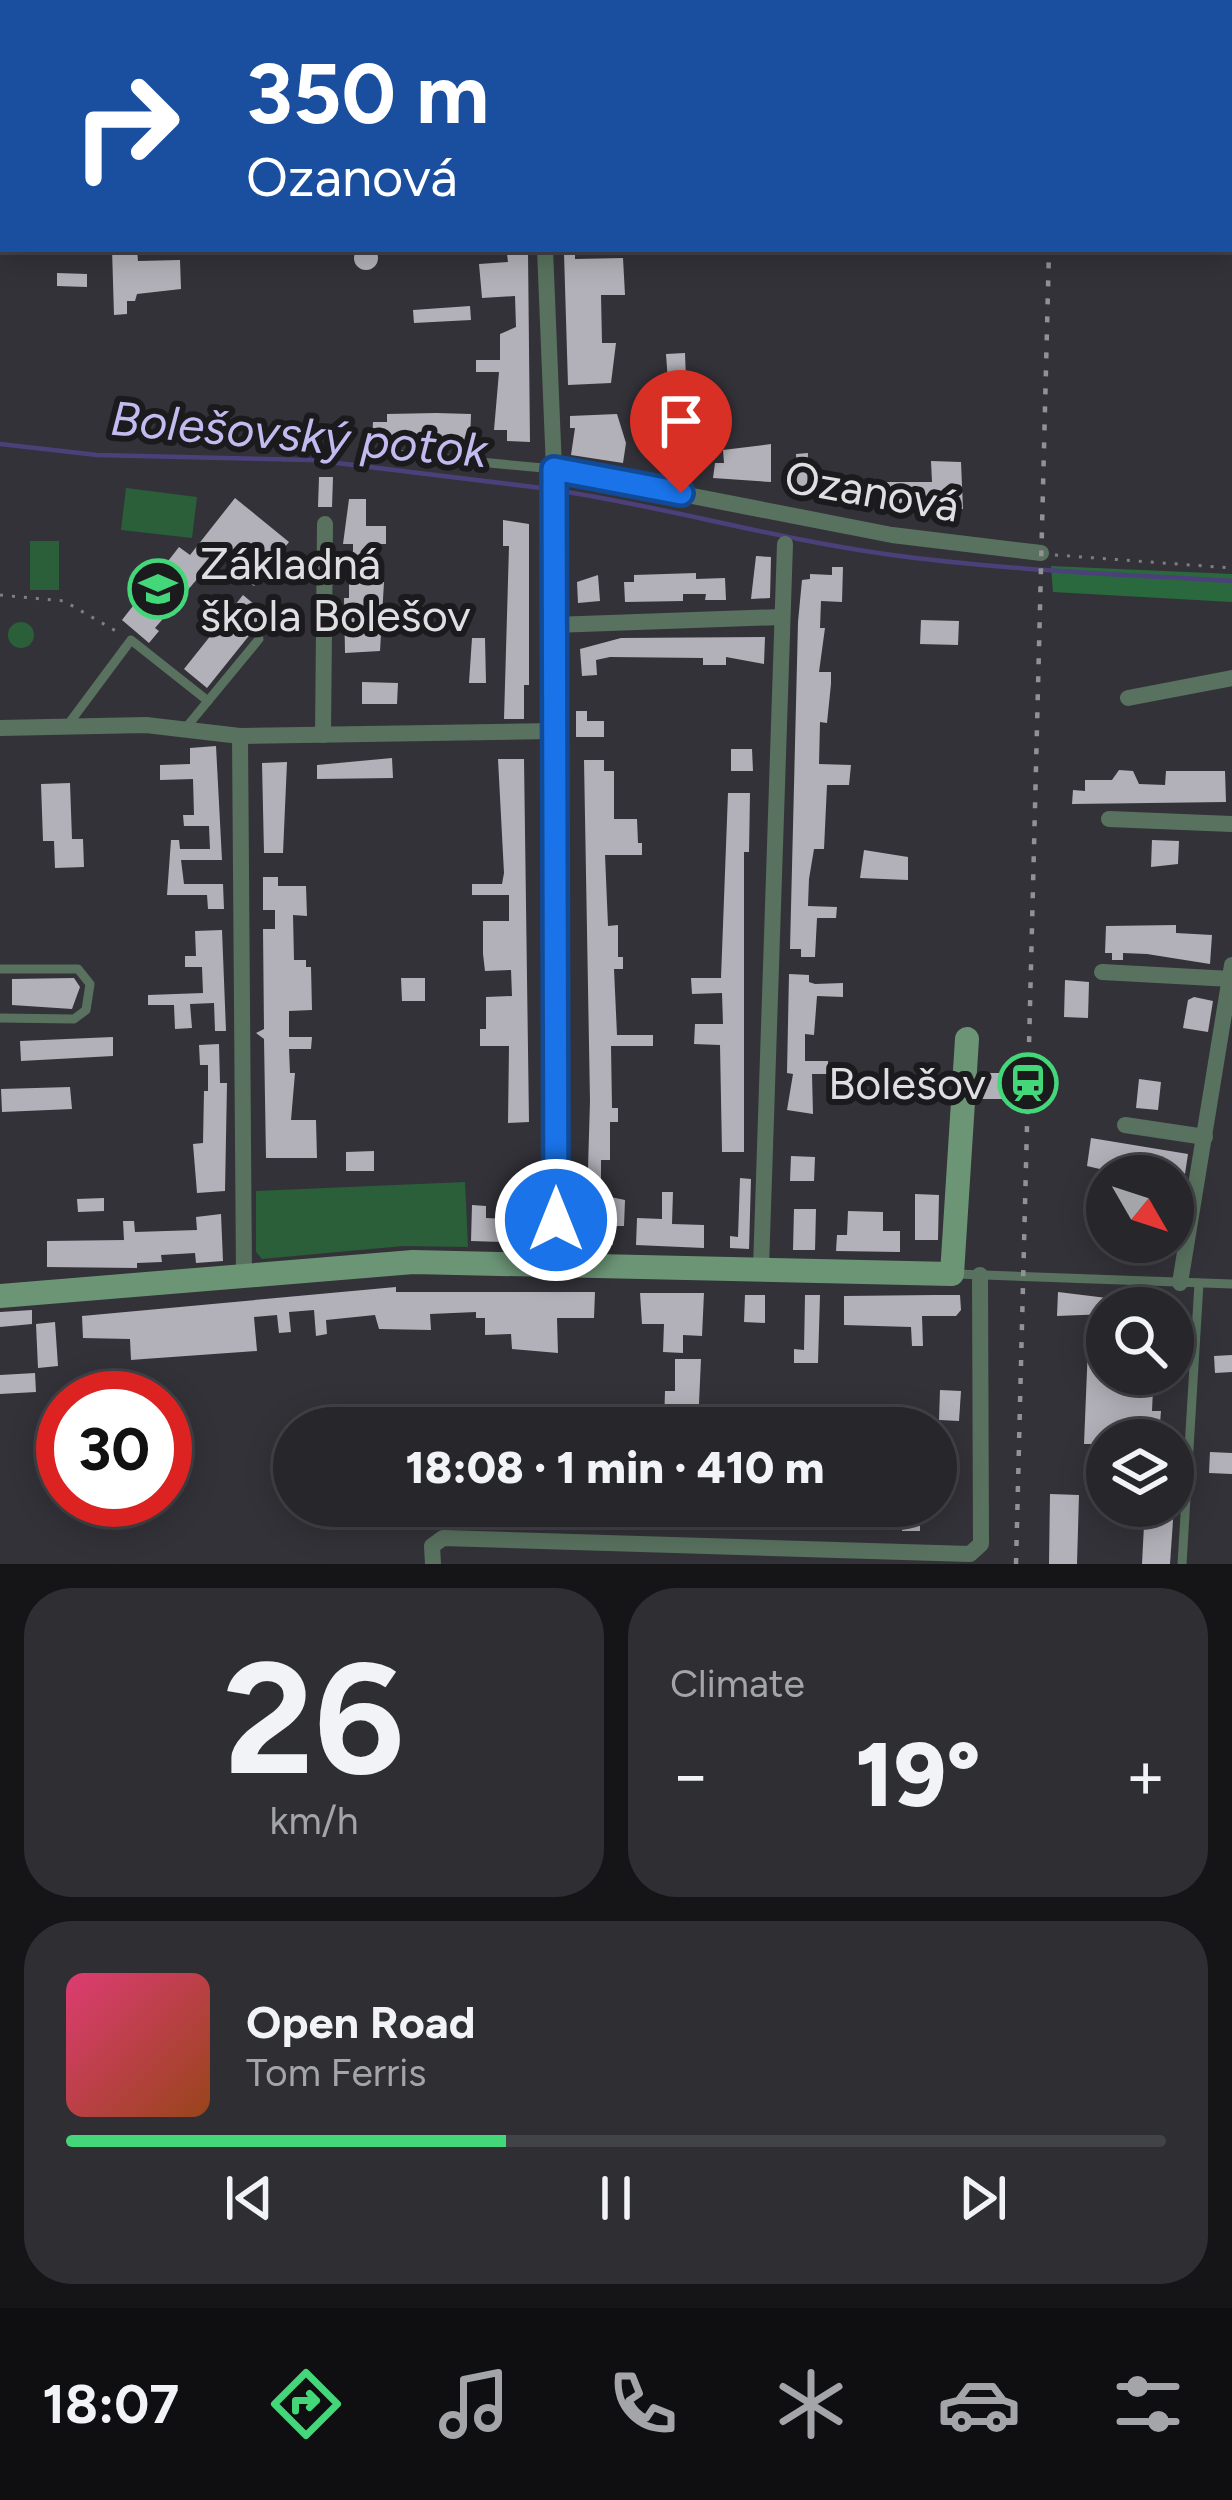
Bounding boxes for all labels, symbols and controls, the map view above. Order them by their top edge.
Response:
text: 350 m [246,43,489,144]
icon: right [48,48,204,204]
text: Ozanová [246,145,458,210]
pin [630,370,732,493]
icon: arrive [648,388,714,454]
water label: Bolešovský potok [108,389,491,480]
street label: Ozanová [780,449,964,533]
place label: Základná škola Bolešov [200,536,471,642]
school or university icon: Základná škola Bolešov [127,558,189,620]
station icon: Bolešov [997,1052,1059,1114]
place label: Bolešov [828,1056,986,1110]
north arrow [1086,1155,1194,1263]
map controls [1086,1155,1194,1527]
position arrow [493,1157,619,1283]
button: search [1086,1287,1194,1395]
speed limit sign: 30 [36,1371,192,1527]
button: layers [1086,1419,1194,1527]
text: 18:08 · 1 min · 410 m [406,1440,824,1494]
text: 26 [224,1625,404,1812]
text: Climate [670,1660,805,1707]
text: 19° [855,1720,981,1829]
text: − [670,1735,711,1815]
text: + [1125,1735,1166,1815]
text: km/h [269,1797,359,1844]
text: Open Road [246,1995,476,2049]
text: Tom Ferris [246,2049,426,2096]
icon: previous [216,2165,282,2231]
icon: pause [583,2165,649,2231]
icon: next [950,2165,1016,2231]
icon: directions [264,2362,348,2446]
icon: music [432,2362,516,2446]
icon: phone [601,2362,685,2446]
icon: climate [769,2362,853,2446]
icon: car [937,2362,1021,2446]
icon: filters [1106,2362,1190,2446]
text: 18:07 [42,2372,179,2437]

